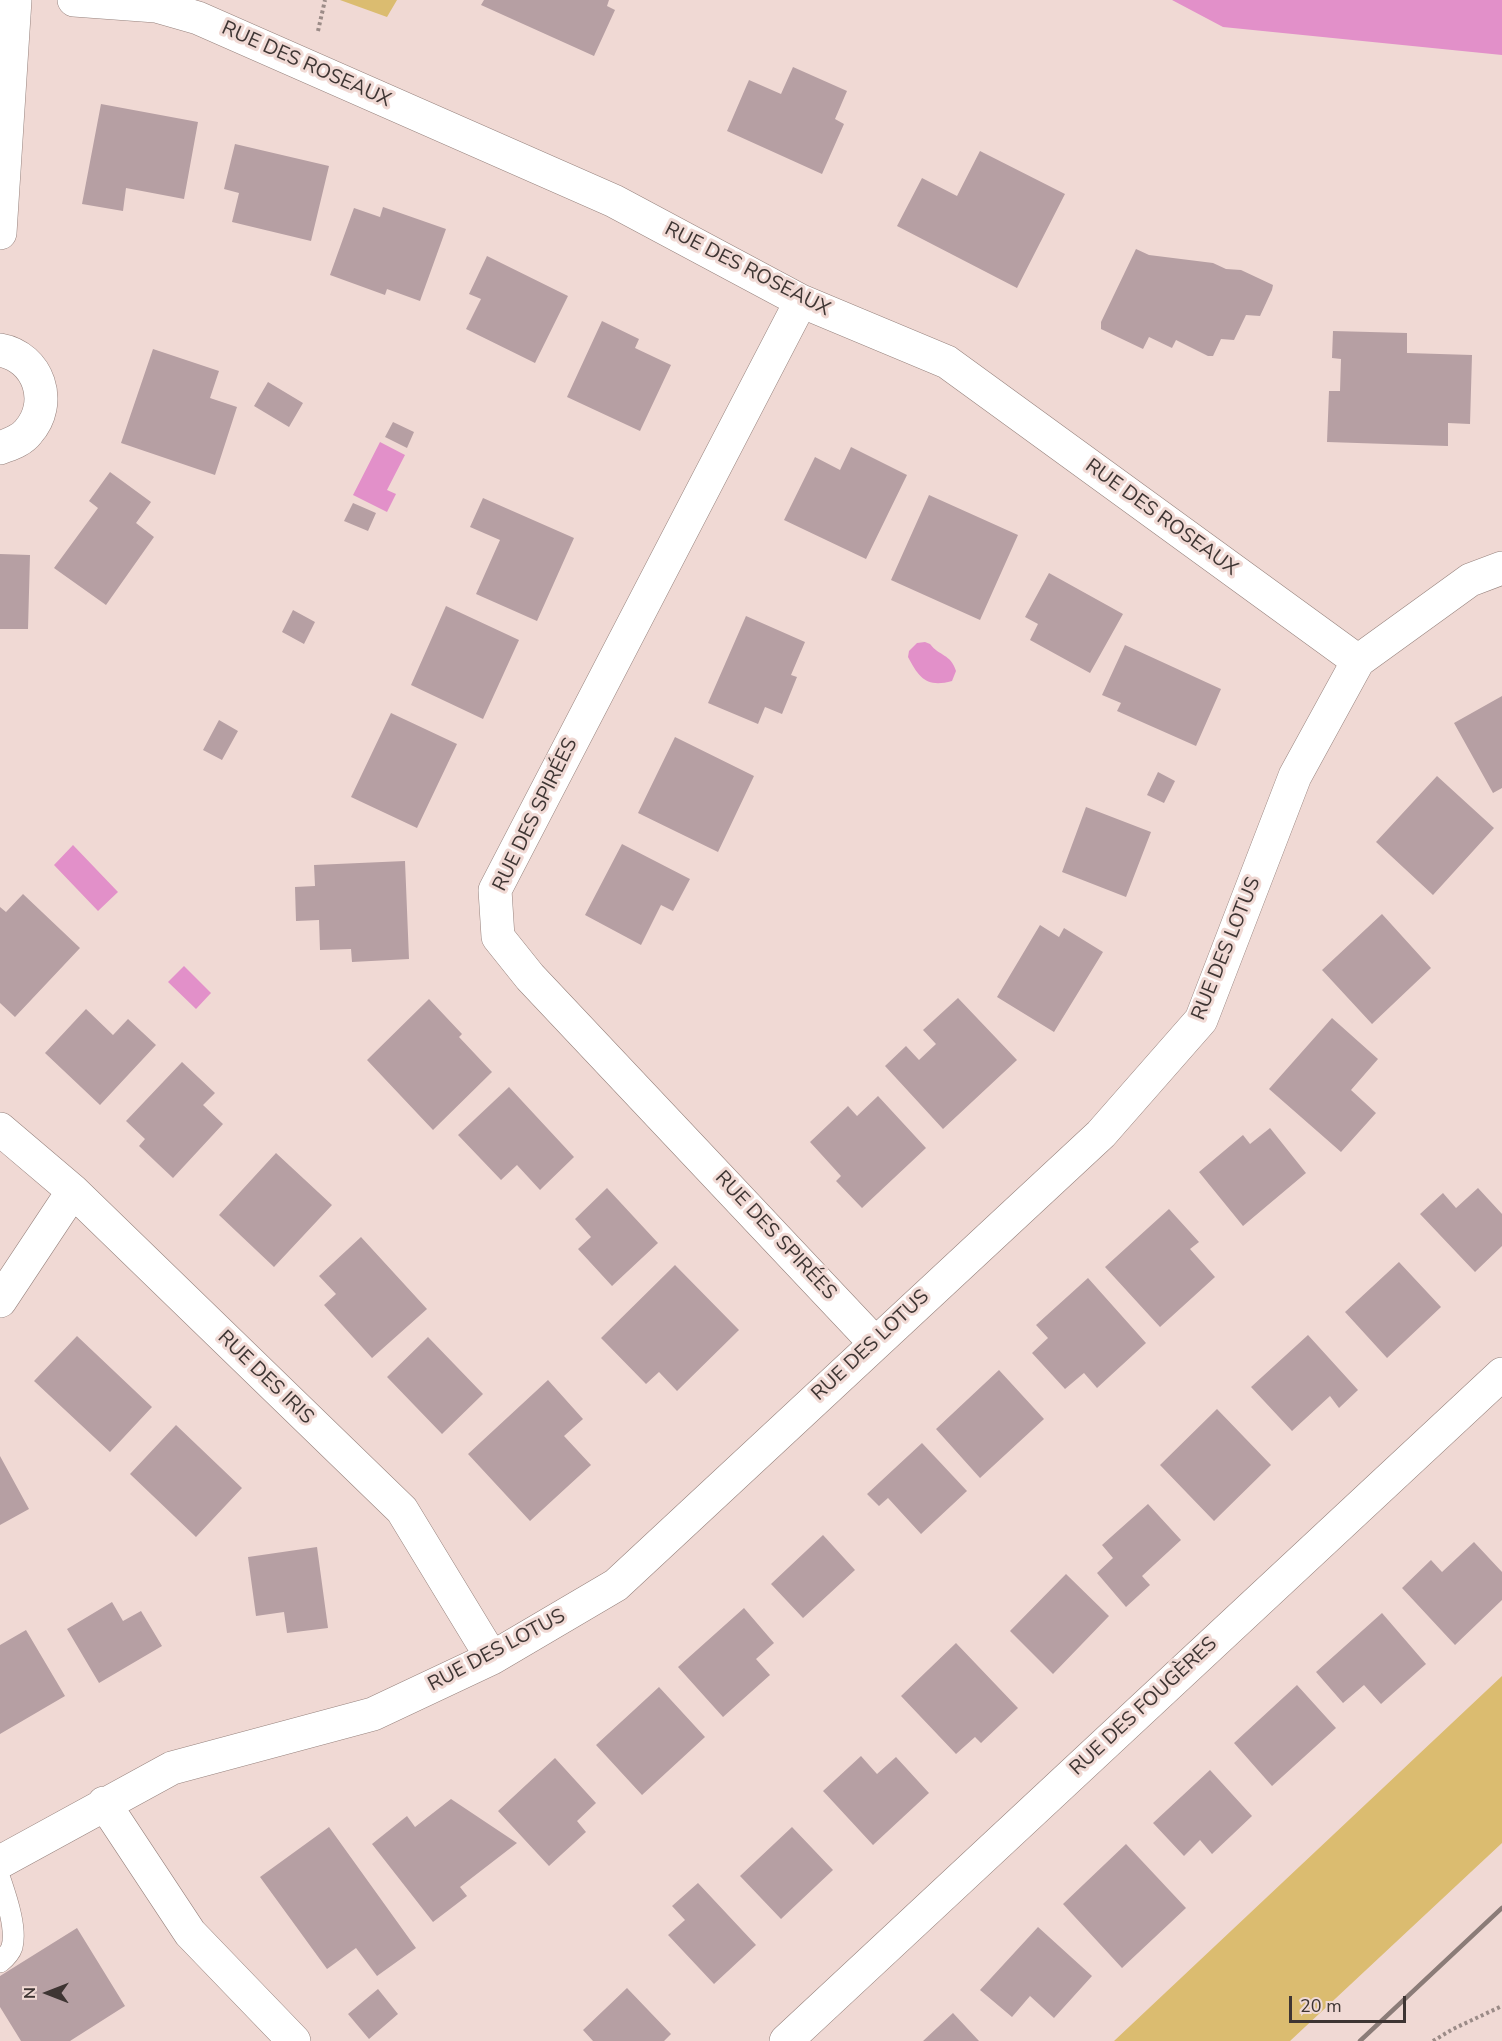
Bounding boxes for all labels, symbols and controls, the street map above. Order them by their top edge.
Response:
street label: RUE DES ROSEAUX [218,17,394,113]
street label: RUE DES ROSEAUX [660,218,834,322]
street label: RUE DES ROSEAUX [1080,455,1242,581]
street label: RUE DES SPIRÉES [489,735,583,895]
street label: RUE DES LOTUS [1187,874,1267,1024]
street label: RUE DES SPIRÉES [709,1167,841,1305]
street label: RUE DES LOTUS [807,1285,935,1407]
street label: RUE DES IRIS [212,1326,318,1430]
street label: RUE DES LOTUS [424,1605,570,1697]
street label: RUE DES FOUGÈRES [1065,1633,1223,1781]
north arrow [18,1963,78,2023]
scale bar [1292,1984,1409,2022]
text: N [19,1987,41,1999]
text: 20 m [1300,1994,1342,2018]

